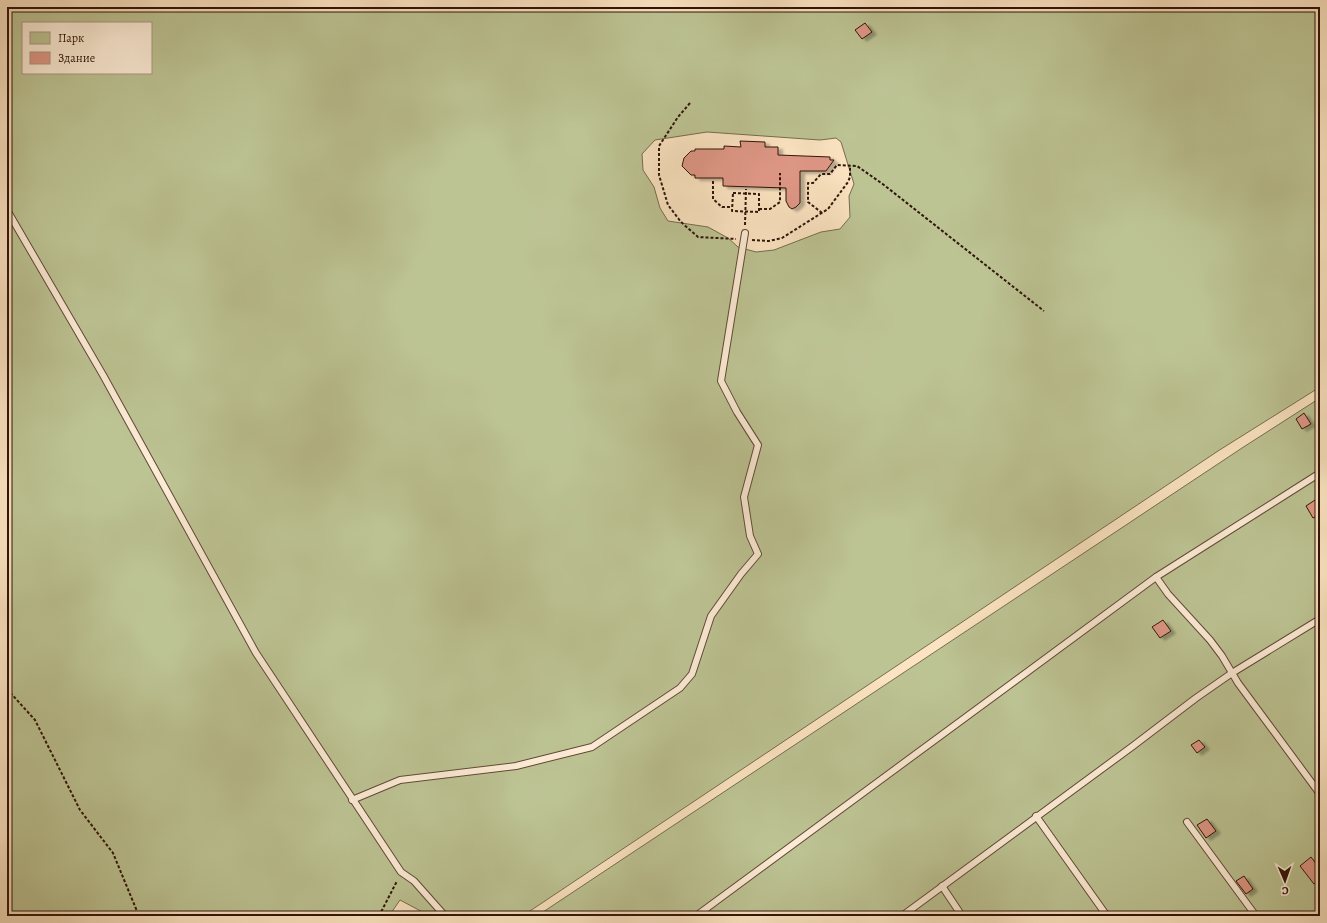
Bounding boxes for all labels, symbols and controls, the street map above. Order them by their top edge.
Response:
legend [22,22,152,74]
text: Парк [58,30,84,46]
text: Здание [58,50,95,66]
north arrow [1265,861,1305,901]
text: С [1281,883,1289,898]

